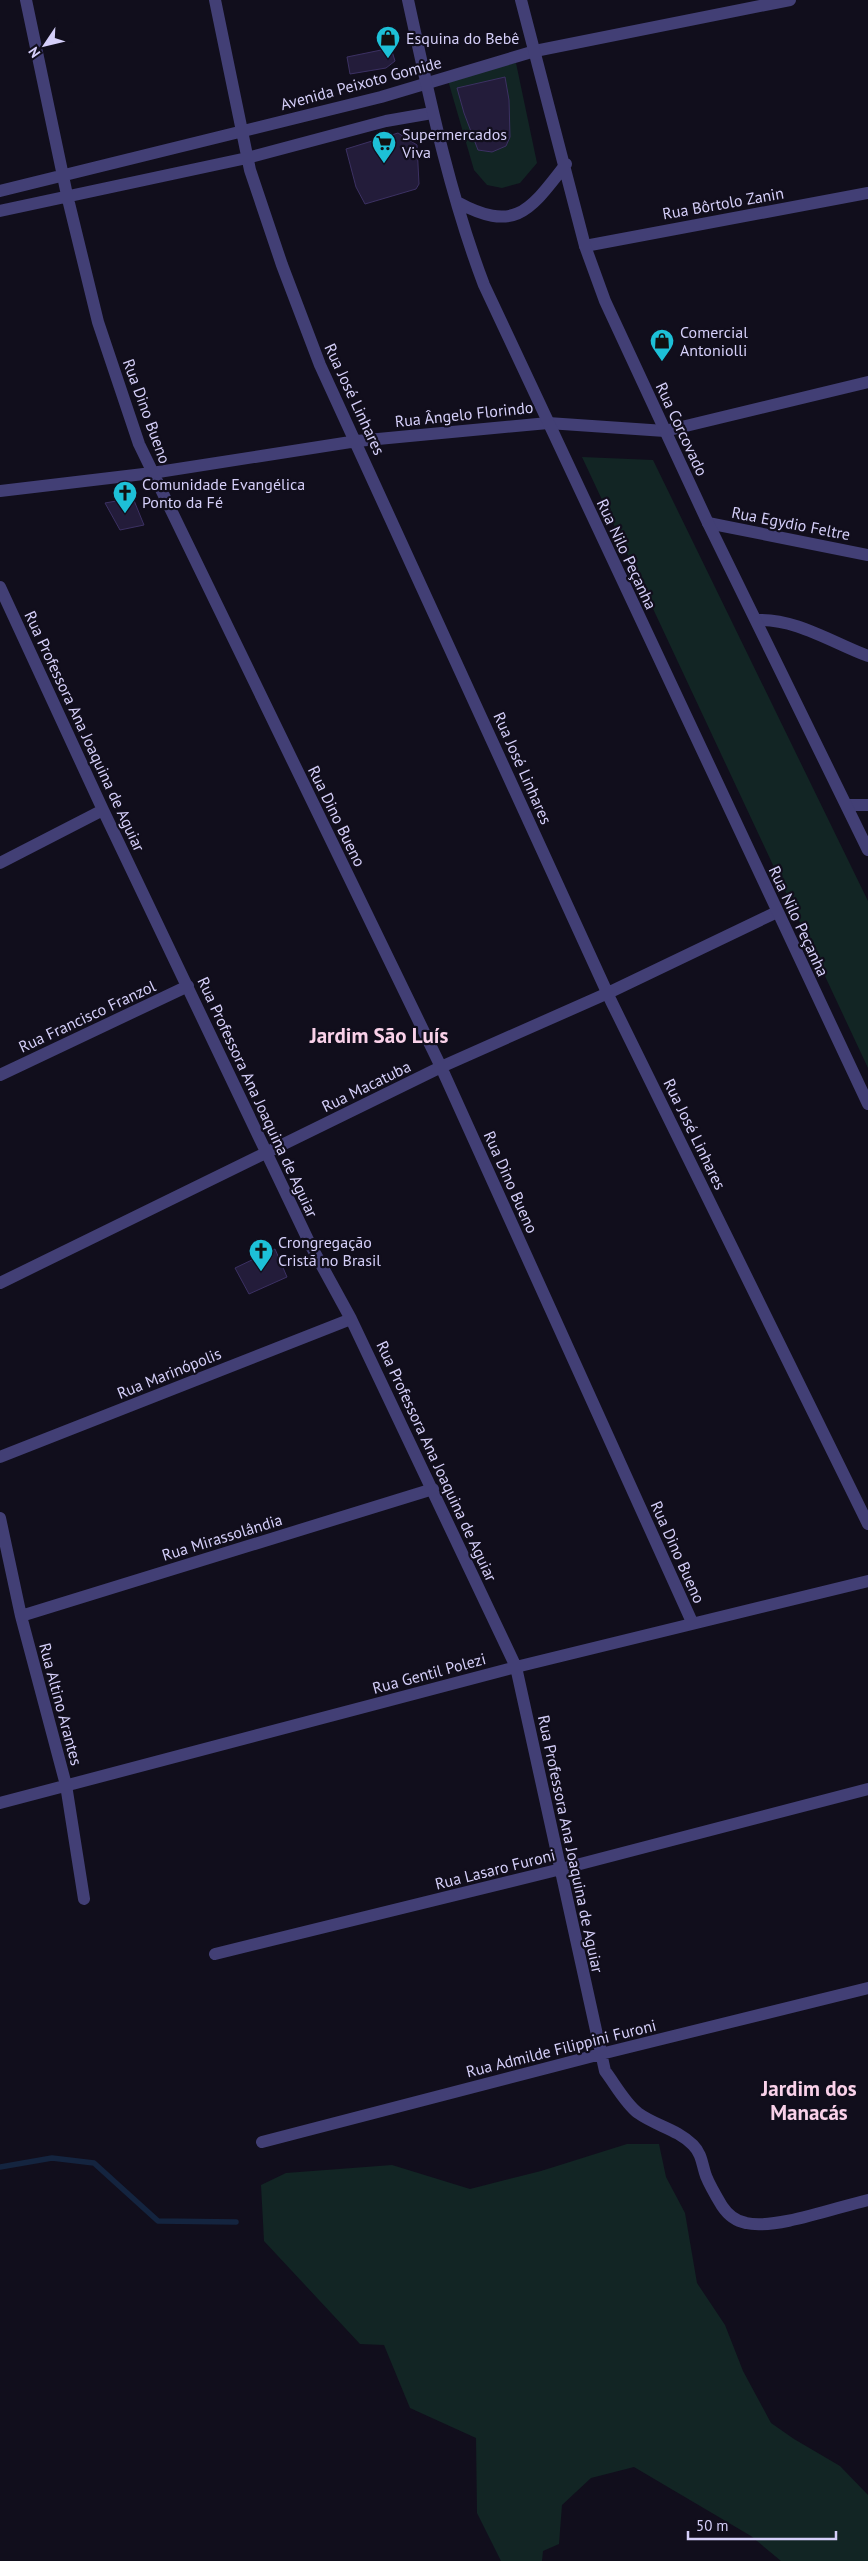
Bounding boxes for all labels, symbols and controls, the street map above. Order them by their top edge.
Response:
north arrow [20,20,70,70]
shop icon: Esquina do Bebê [375,25,401,59]
place label: Esquina do Bebê [406,28,519,48]
text: N [24,44,44,61]
street label: Avenida Peixoto Gomide [278,52,444,114]
place label: Supermercados Viva [401,124,507,162]
supermarket icon: Supermercados Viva [371,130,397,164]
street label: Rua Bôrtolo Zanin [661,182,785,224]
place label: Comercial Antoniolli [680,322,748,360]
shop icon: Comercial Antoniolli [649,328,675,362]
street label: Rua José Linhares [320,340,390,458]
street label: Rua Dino Bueno [119,356,175,466]
street label: Rua Corcovado [652,379,712,479]
street label: Rua Ângelo Florindo [394,397,534,431]
place label: Comunidade Evangélica Ponto da Fé [142,474,305,512]
church icon: Comunidade Evangélica Ponto da Fé [112,480,138,514]
street label: Rua Nilo Peçanha [593,496,661,612]
street label: Rua Egydio Feltre [730,502,852,544]
street label: Rua Professora Ana Joaquina de Aguiar [20,608,150,855]
street label: Rua José Linhares [489,709,557,828]
street label: Rua Dino Bueno [304,762,370,870]
street label: Rua Nilo Peçanha [765,863,833,979]
street label: Rua Professora Ana Joaquina de Aguiar [193,974,323,1221]
street label: Rua Francisco Franzol [15,975,159,1057]
district label: Jardim São Luís [309,1022,448,1049]
street label: Rua Macatuba [318,1056,414,1116]
street label: Rua José Linhares [660,1075,731,1193]
street label: Rua Dino Bueno [480,1128,542,1236]
place label: Crongregação Cristã no Brasil [278,1232,381,1270]
church icon: Crongregação Cristã no Brasil [248,1238,274,1272]
street label: Rua Professora Ana Joaquina de Aguiar [372,1338,502,1585]
street label: Rua Marinópolis [114,1343,224,1403]
street label: Rua Dino Bueno [647,1498,709,1606]
street label: Rua Mirassolândia [159,1509,285,1565]
street label: Rua Altino Arantes [35,1640,87,1768]
street label: Rua Gentil Polezi [370,1648,488,1698]
street label: Rua Professora Ana Joaquina de Aguiar [534,1713,608,1975]
street label: Rua Lasaro Furoni [433,1844,557,1894]
street label: Rua Admilde Filippini Furoni [464,2015,658,2081]
district label: Jardim dos Manacás [760,2075,857,2126]
scale bar [688,2508,836,2540]
text: 50 m [696,2516,729,2535]

